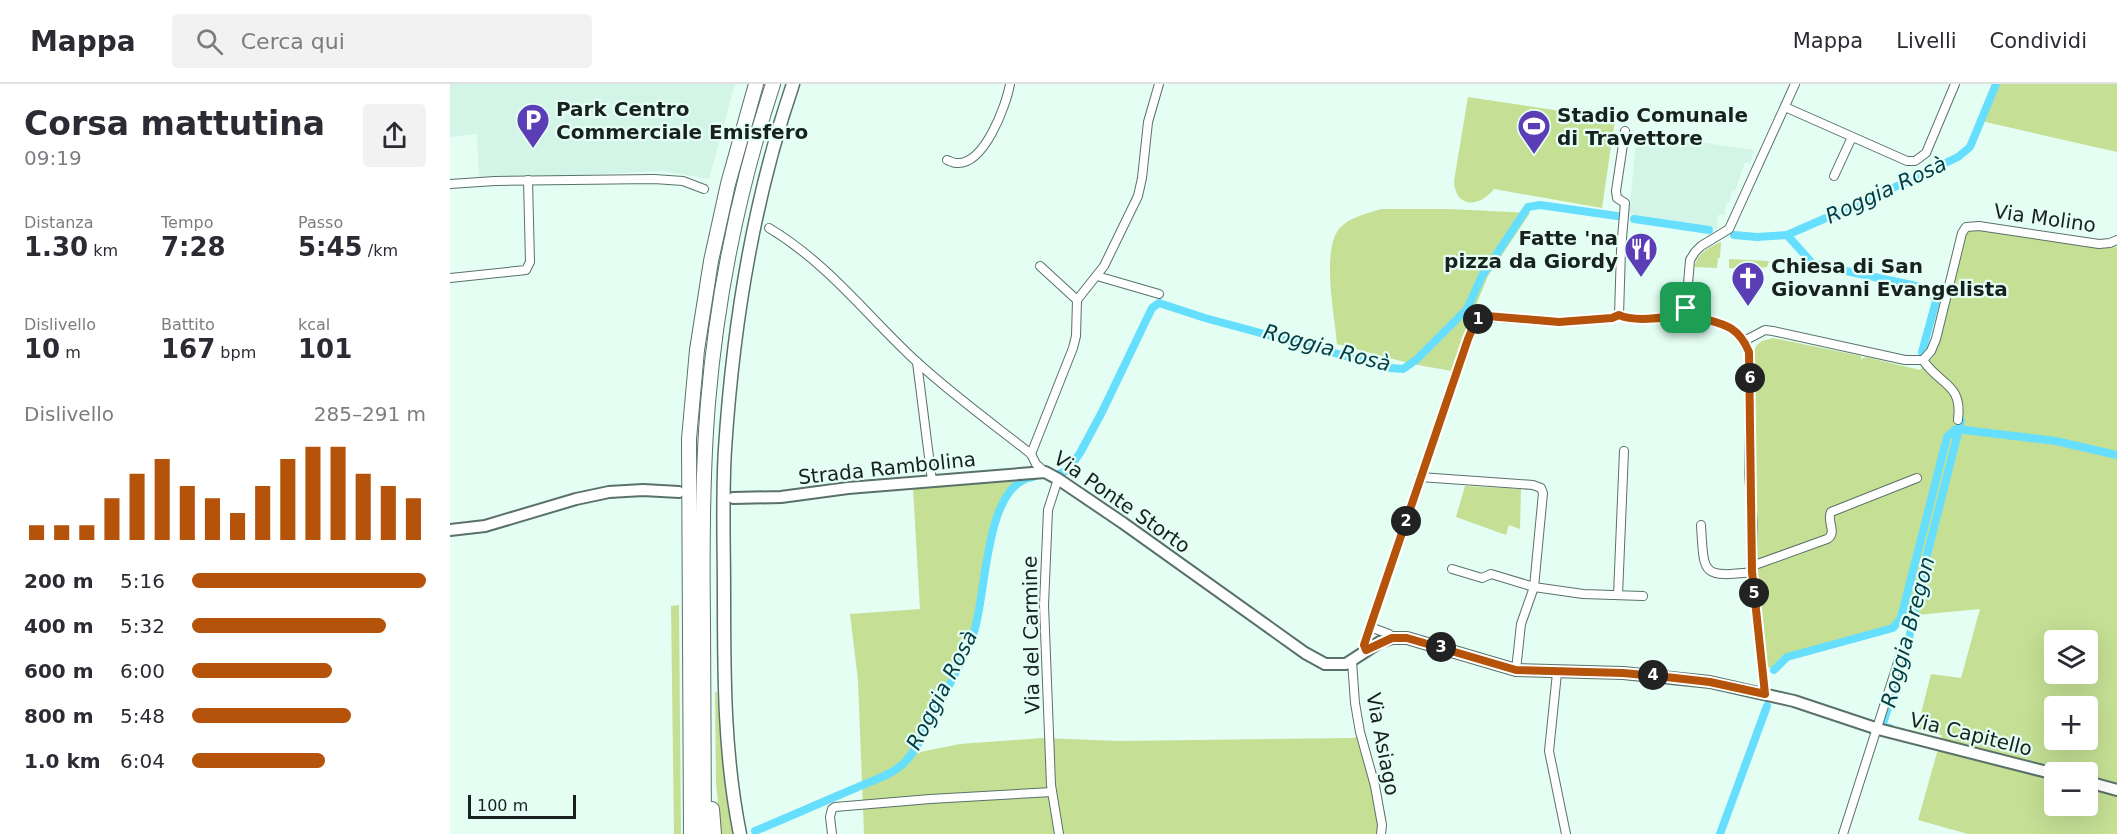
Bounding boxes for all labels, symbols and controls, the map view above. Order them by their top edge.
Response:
search box [172,14,592,68]
text: Mappa [30,25,136,58]
icon: search [193,25,226,58]
text: Cerca qui [241,29,345,54]
text: Mappa [1793,29,1863,53]
text: Livelli [1896,29,1957,53]
text: Condividi [1990,29,2087,53]
place label: Park Centro Commerciale Emisfero [556,97,808,144]
parking icon: Park Centro Commerciale Emisfero [515,102,551,149]
place label: Stadio Comunale di Travettore [1557,103,1748,150]
text: Corsa mattutina [24,104,325,143]
button: share [363,104,426,167]
sports icon: Stadio Comunale di Travettore [1516,108,1552,155]
text: 09:19 [24,146,82,170]
water label: Roggia Rosà [1822,151,1950,229]
street label: Via Molino [1992,199,2098,237]
text: Distanza [24,213,94,232]
text: Tempo [161,213,213,232]
text: Passo [298,213,343,232]
place label: Fatte 'na pizza da Giordy [1444,226,1618,273]
restaurant icon: Fatte 'na pizza da Giordy [1623,231,1659,278]
text: 1.30 [24,232,88,262]
text: 7:28 [161,232,226,262]
text: 5:45 [298,232,363,262]
text: km [88,241,118,260]
text: /km [363,241,398,260]
place label: Chiesa di San Giovanni Evangelista [1771,254,2008,301]
church icon: Chiesa di San Giovanni Evangelista [1730,260,1766,307]
pin [1660,282,1711,333]
icon: arrive [1669,291,1702,324]
pin: 1 [1463,304,1493,334]
text: 1 [1472,309,1484,328]
text: Dislivello [24,315,96,334]
text: Battito [161,315,215,334]
text: kcal [298,315,330,334]
water label: Roggia Rosà [1261,319,1393,377]
text: 10 [24,334,60,364]
text: 167 [161,334,215,364]
text: 101 [298,334,352,364]
text: m [60,343,81,362]
text: bpm [215,343,256,362]
pin: 6 [1735,363,1765,393]
text: 6 [1744,368,1756,387]
text: Dislivello [24,402,114,426]
text: 285–291 m [314,402,426,426]
street label: Via Ponte Storto [1049,446,1195,558]
street label: Strada Rambolina [797,447,977,489]
pin: 2 [1391,506,1421,536]
text: 2 [1400,511,1412,530]
water label: Roggia Bregon [1876,554,1940,710]
street label: Via del Carmine [1018,556,1044,714]
text: 200 m [24,569,94,593]
text: 5:16 [120,569,165,593]
pin: 5 [1739,578,1769,608]
text: 5 [1748,583,1760,602]
text: 400 m [24,614,94,638]
text: 5:32 [120,614,165,638]
water label: Roggia Rosà [902,626,982,754]
map controls [2044,630,2098,816]
button: layers [2044,630,2098,684]
pin: 3 [1426,632,1456,662]
text: 3 [1435,637,1447,656]
text: 600 m [24,659,94,683]
text: 6:00 [120,659,165,683]
pin: 4 [1638,660,1668,690]
text: 4 [1647,665,1659,684]
street label: Via Asiago [1361,691,1405,797]
button: + [2044,696,2098,750]
text: 800 m [24,704,94,728]
text: 5:48 [120,704,165,728]
street label: Via Capitello [1907,707,2035,761]
text: 1.0 km [24,749,101,773]
text: 6:04 [120,749,165,773]
button: − [2044,762,2098,816]
scale bar [468,792,576,820]
text: 100 m [477,796,528,815]

